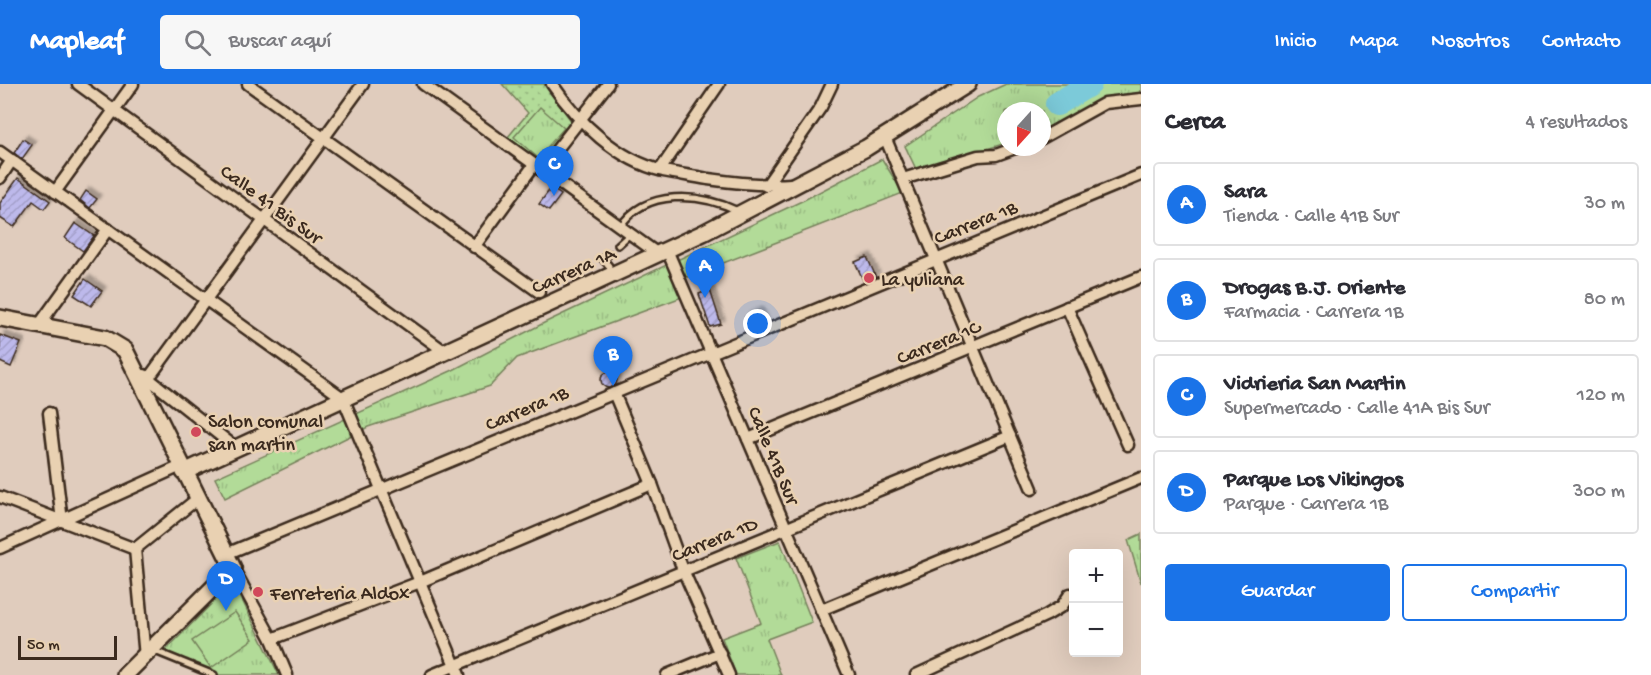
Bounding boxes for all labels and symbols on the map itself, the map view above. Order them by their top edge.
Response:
north arrow [997,102,1051,156]
pin: C [534,147,574,196]
street label: Calle 41 Bis Sur [214,161,327,252]
street label: Carrera 1B [931,197,1022,251]
street label: Carrera 1A [529,243,621,301]
pin: A [686,248,724,298]
place label: La yuliana [881,270,965,293]
marker: La yuliana [862,271,876,285]
your location [743,309,772,338]
street label: Carrera 1C [894,317,986,371]
pin: B [594,336,632,386]
street label: Carrera 1B [483,382,573,438]
street label: Calle 41B Sur [741,404,803,511]
place label: Salon comunal san martin [208,412,323,458]
marker: Salon comunal san martin [189,425,203,439]
street label: Carrera 1D [669,513,762,569]
pin: D [206,562,246,611]
place label: Ferreteria Aldox [269,584,410,607]
marker: Ferreteria Aldox [251,585,265,599]
scale bar [18,633,117,660]

